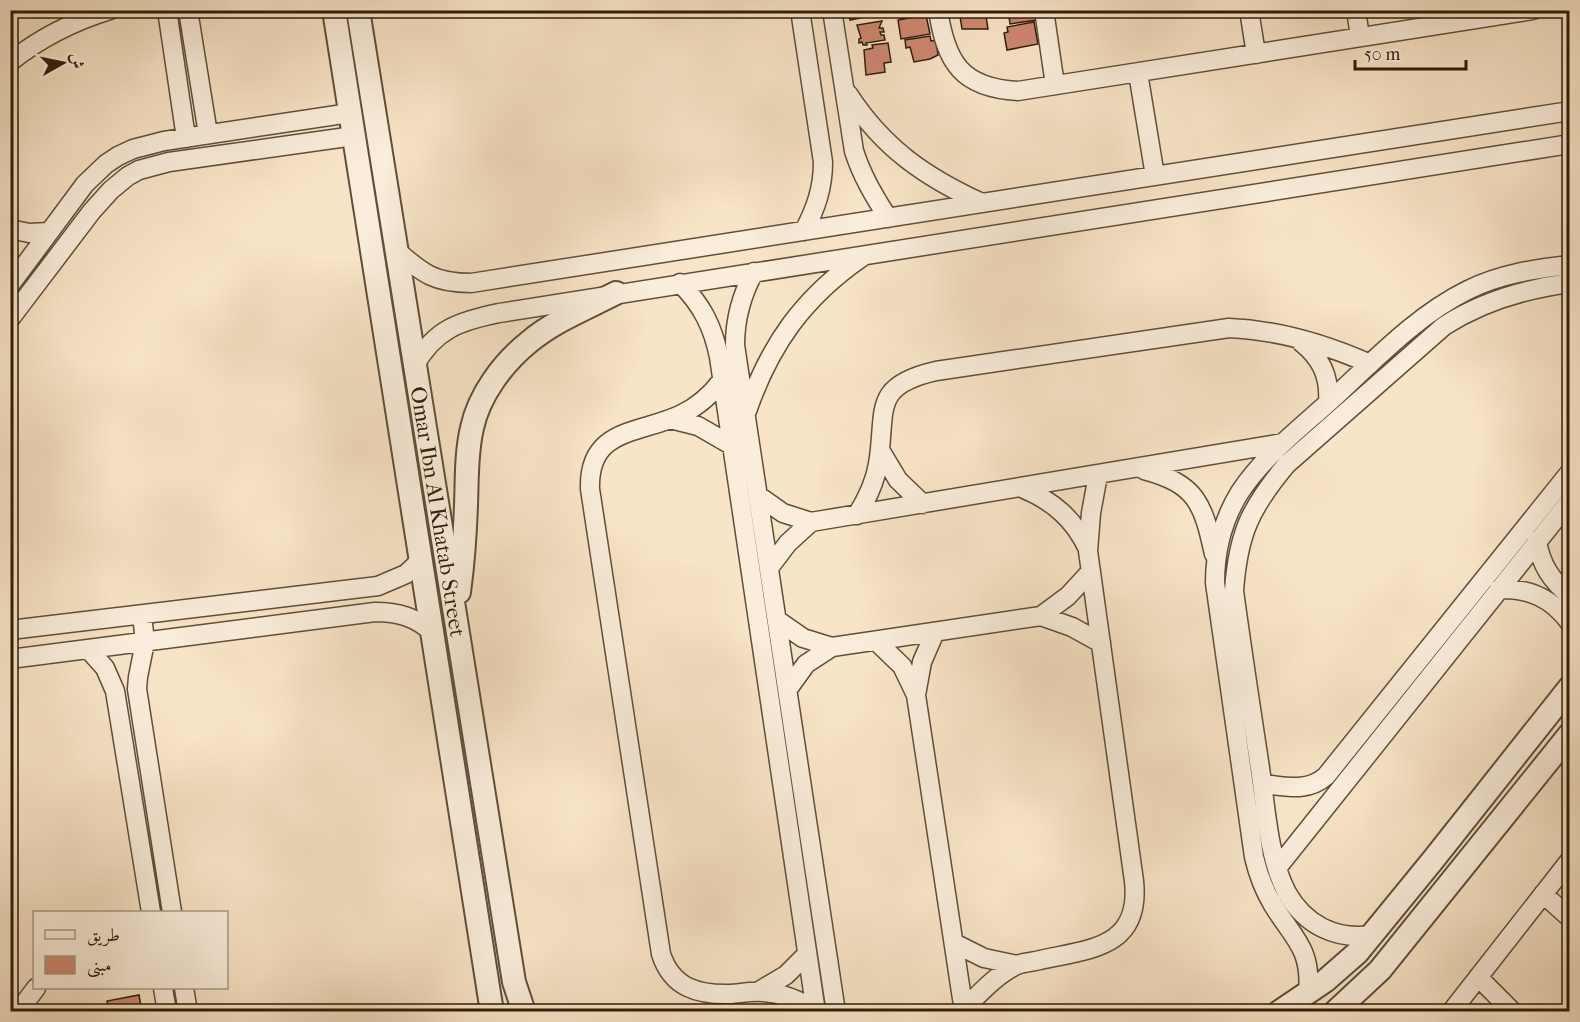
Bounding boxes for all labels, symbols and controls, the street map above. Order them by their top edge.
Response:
north arrow [33,33,93,93]
scale bar [1355,33,1466,71]
text: 50 m [1364,44,1401,65]
text: ش [67,51,88,70]
street label: Omar Ibn Al Khatab Street [405,385,470,639]
legend [33,911,228,989]
text: طريق [87,925,120,947]
text: مبنى [87,955,112,978]

